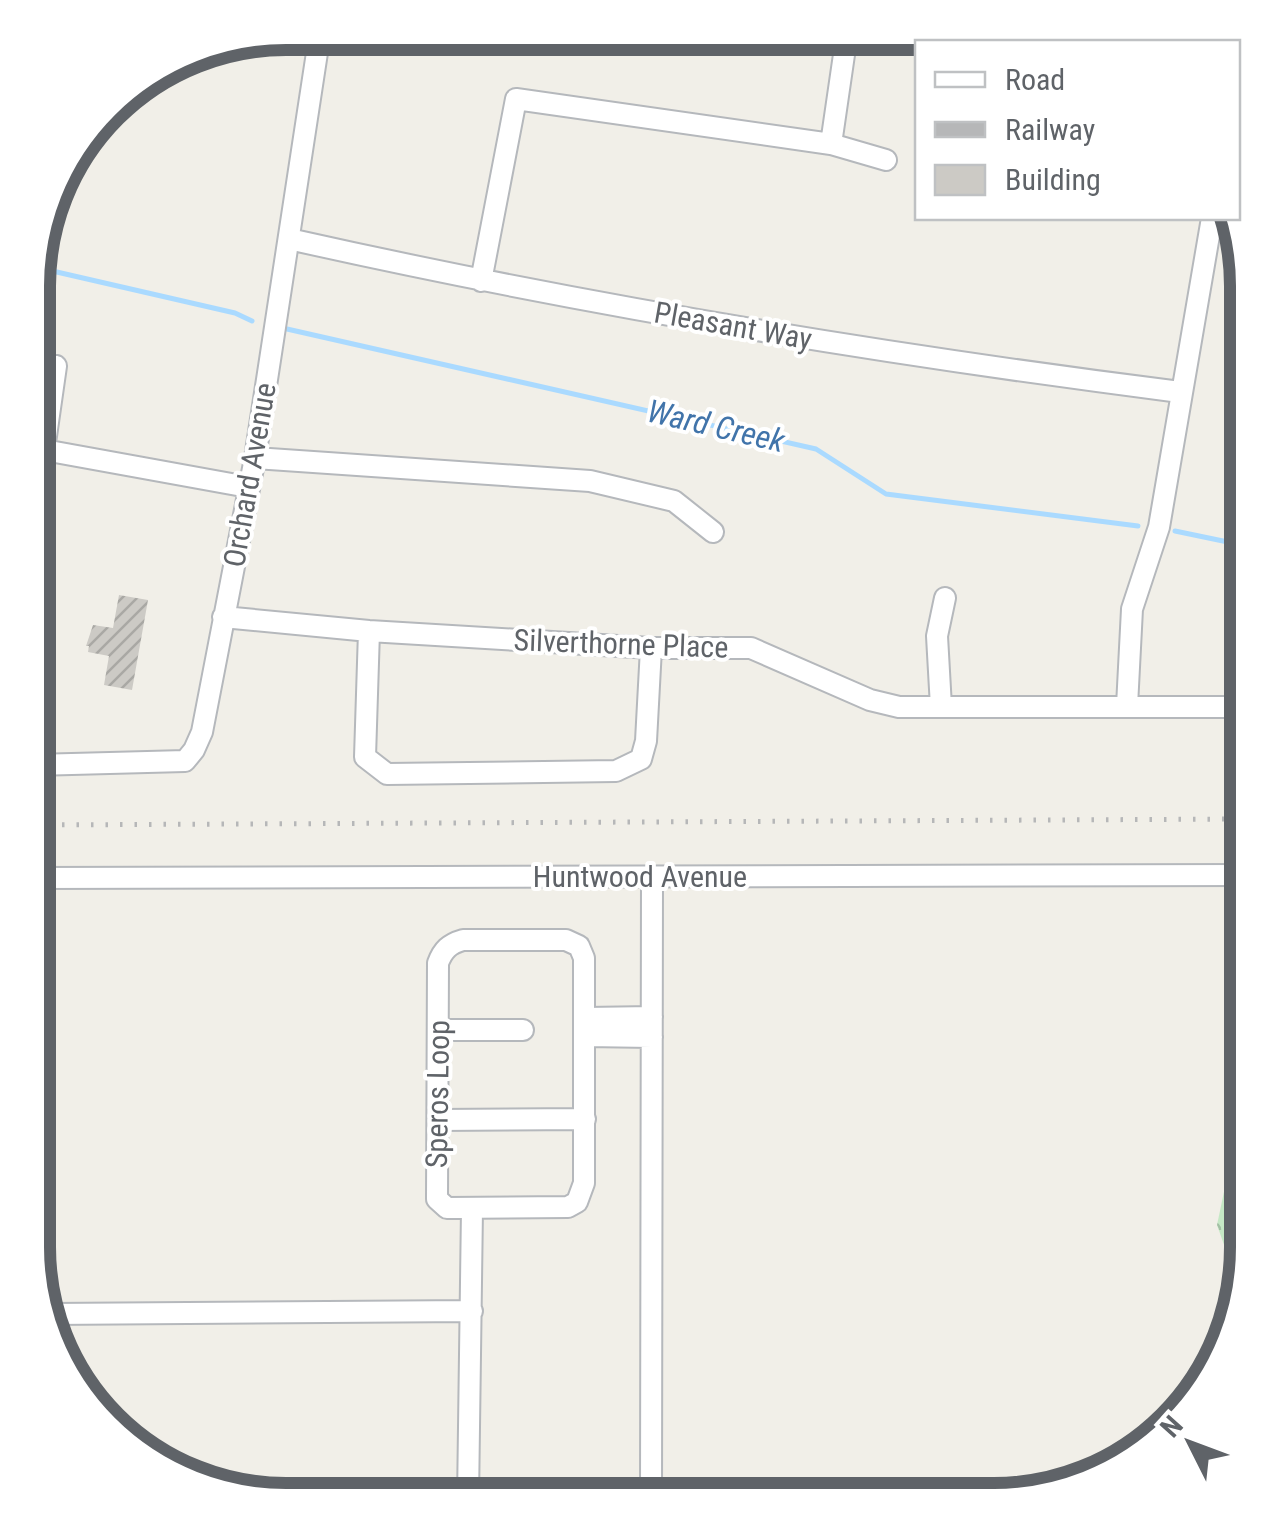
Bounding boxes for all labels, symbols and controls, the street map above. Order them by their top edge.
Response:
legend [915,40,1240,220]
text: Road [1005,62,1065,97]
text: Railway [1005,112,1095,147]
text: Building [1005,162,1101,197]
street label: Pleasant Way [652,294,815,357]
street label: Orchard Avenue [216,380,283,570]
water label: Ward Creek [644,392,789,460]
street label: Silverthorne Place [513,622,729,665]
street label: Huntwood Avenue [533,859,747,894]
street label: Speros Loop [419,1020,456,1168]
north arrow [1140,1393,1240,1493]
text: N [1154,1409,1190,1444]

